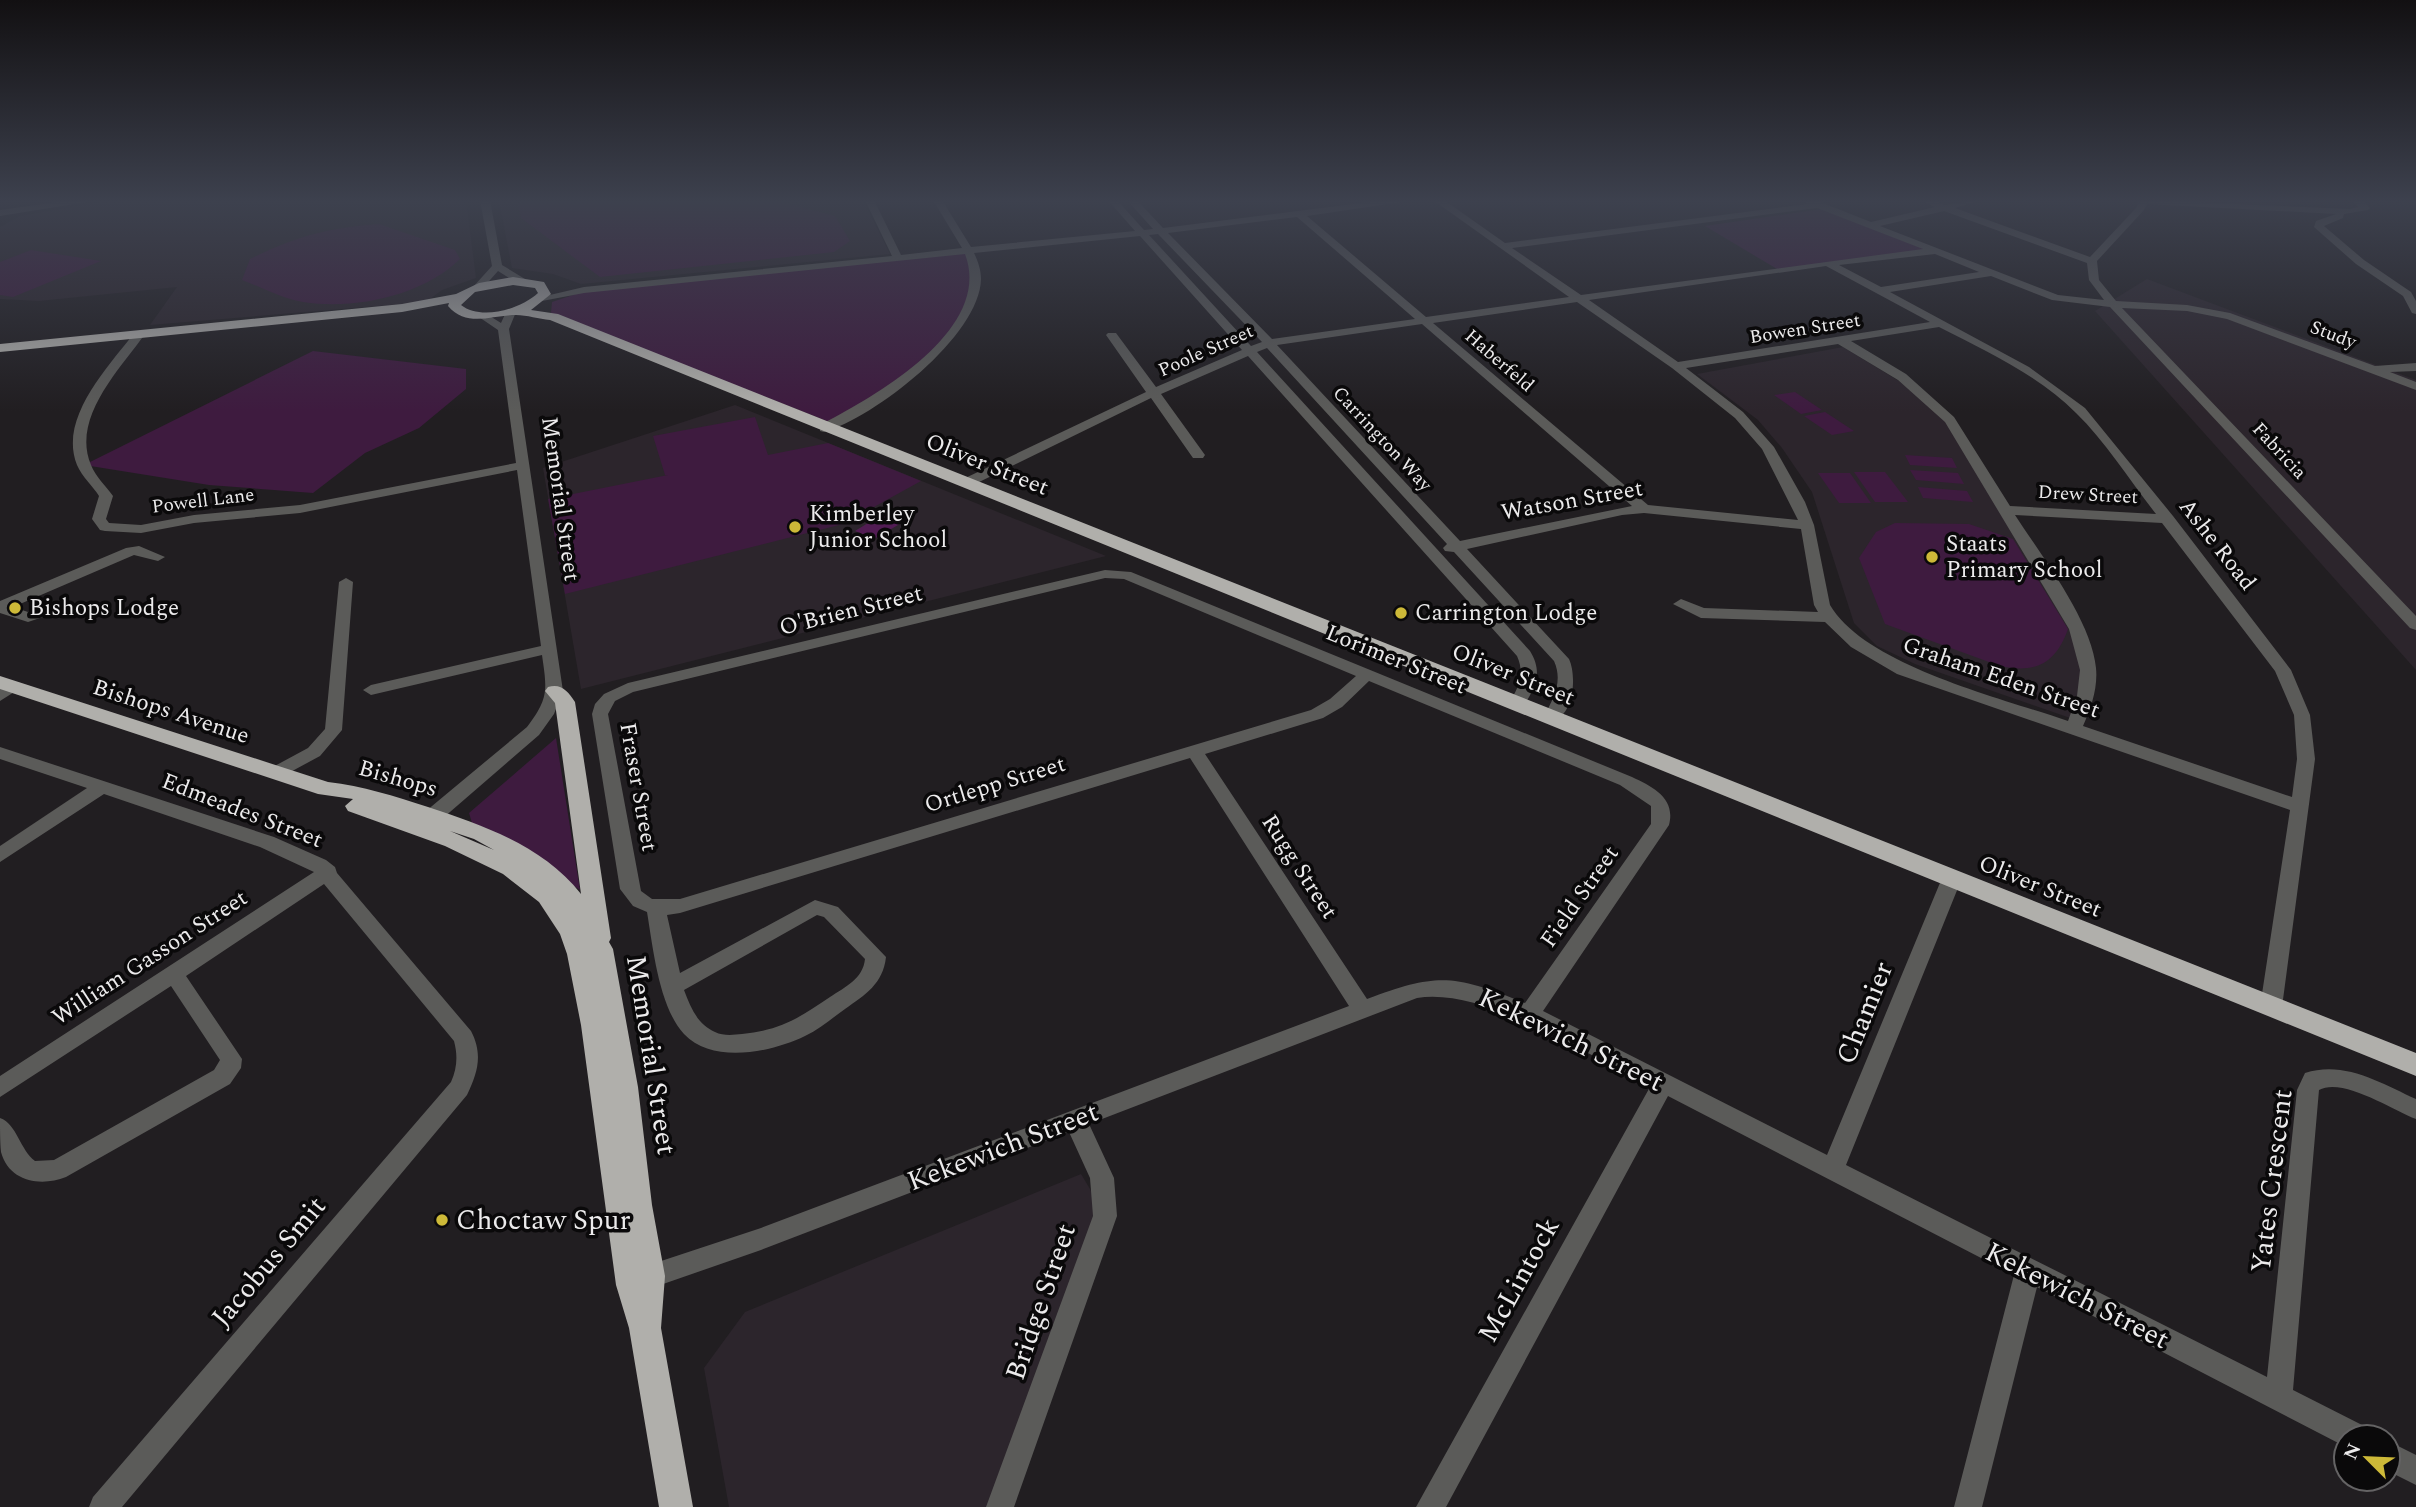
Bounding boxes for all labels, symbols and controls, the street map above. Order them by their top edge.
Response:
street label: Bowen Street [1747,306,1863,352]
street label: Study [2306,313,2361,357]
street label: Poole Street [1154,317,1259,385]
street label: Haberfeld [1458,322,1540,400]
street label: Carrington Way [1325,380,1439,499]
street label: Memorial Street [531,415,589,583]
street label: Fabricia [2245,416,2314,487]
street label: Oliver Street [920,424,1054,506]
street label: Watson Street [1498,471,1646,531]
street label: Drew Street [2037,478,2139,512]
street label: Powell Lane [150,480,256,522]
street label: Ashe Road [2170,491,2264,599]
place label: Kimberley Junior School [809,497,947,558]
marker: Kimberley Junior School [787,519,803,535]
place label: Staats Primary School [1946,527,2102,588]
marker: Staats Primary School [1924,549,1940,565]
street label: O'Brien Street [776,576,926,646]
place label: Bishops Lodge [29,591,179,626]
place label: Carrington Lodge [1415,596,1597,631]
marker: Bishops Lodge [7,600,23,616]
marker: Carrington Lodge [1393,605,1409,621]
street label: Lorimer Street [1320,616,1472,704]
street label: Graham Eden Street [1898,628,2104,728]
street label: Oliver Street [1446,634,1580,716]
street label: Bishops Avenue [88,670,254,754]
street label: Fraser Street [609,720,667,854]
street label: Ortlepp Street [920,747,1070,823]
street label: Bishops [354,751,442,807]
street label: Edmeades Street [156,764,328,858]
street label: Rugg Street [1252,808,1346,926]
street label: Field Street [1532,839,1628,955]
street label: Oliver Street [1973,846,2107,928]
street label: William Gasson Street [45,881,255,1035]
street label: Memorial Street [614,952,688,1158]
street label: Chamier [1825,955,1905,1071]
street label: Kekewich Street [1471,976,1671,1104]
street label: Yates Crescent [2239,1087,2305,1275]
street label: Kekewich Street [901,1091,1105,1203]
street label: Jacobus Smit [201,1187,337,1337]
place label: Choctaw Spur [456,1199,631,1242]
street label: McLintock [1467,1210,1571,1350]
marker: Choctaw Spur [434,1212,450,1228]
street label: Bridge Street [994,1218,1088,1386]
street label: Kekewich Street [1977,1231,2177,1361]
north arrow [2332,1423,2402,1493]
text: N [2336,1439,2369,1465]

